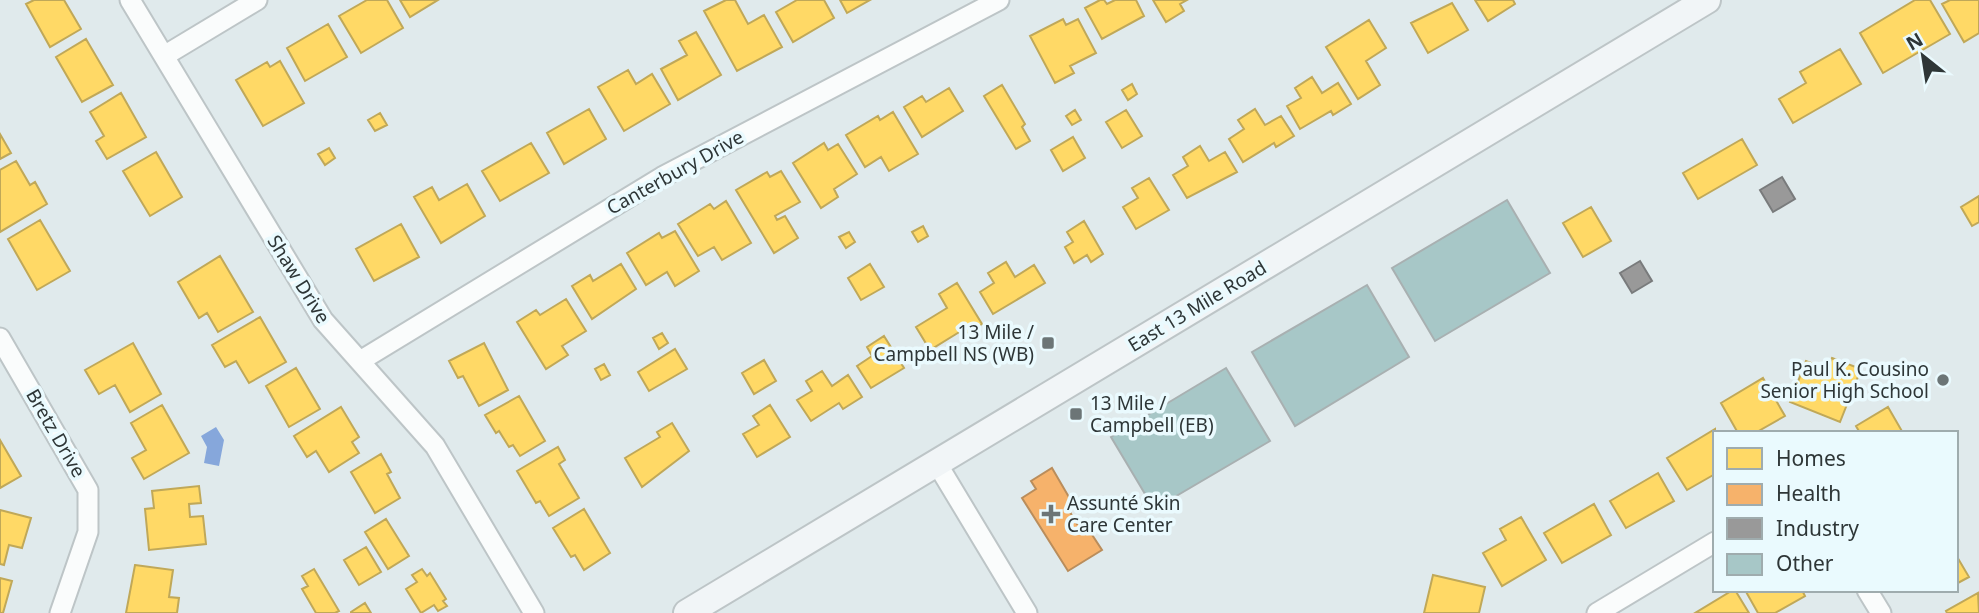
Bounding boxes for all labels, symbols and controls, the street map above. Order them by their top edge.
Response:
north arrow [1888,21,1958,91]
text: N [1901,26,1928,56]
street label: Canterbury Drive [602,124,748,220]
street label: Shaw Drive [262,230,336,328]
street label: East 13 Mile Road [1123,254,1271,358]
place label: 13 Mile / Campbell NS (WB) [874,319,1034,367]
marker: 13 Mile / Campbell NS (WB) [1040,335,1056,351]
place label: Paul K. Cousino Senior High School [1760,356,1929,404]
marker: Paul K. Cousino Senior High School [1935,372,1951,388]
street label: Bretz Drive [20,384,92,482]
place label: 13 Mile / Campbell (EB) [1090,390,1214,438]
marker: 13 Mile / Campbell (EB) [1068,406,1084,422]
legend [1713,431,1958,592]
text: Homes [1776,444,1846,472]
text: Health [1776,479,1841,507]
place label: Assunté Skin Care Center [1067,490,1181,538]
marker: Assunté Skin Care Center [1041,504,1061,524]
text: Industry [1776,514,1859,542]
text: Other [1776,549,1834,577]

